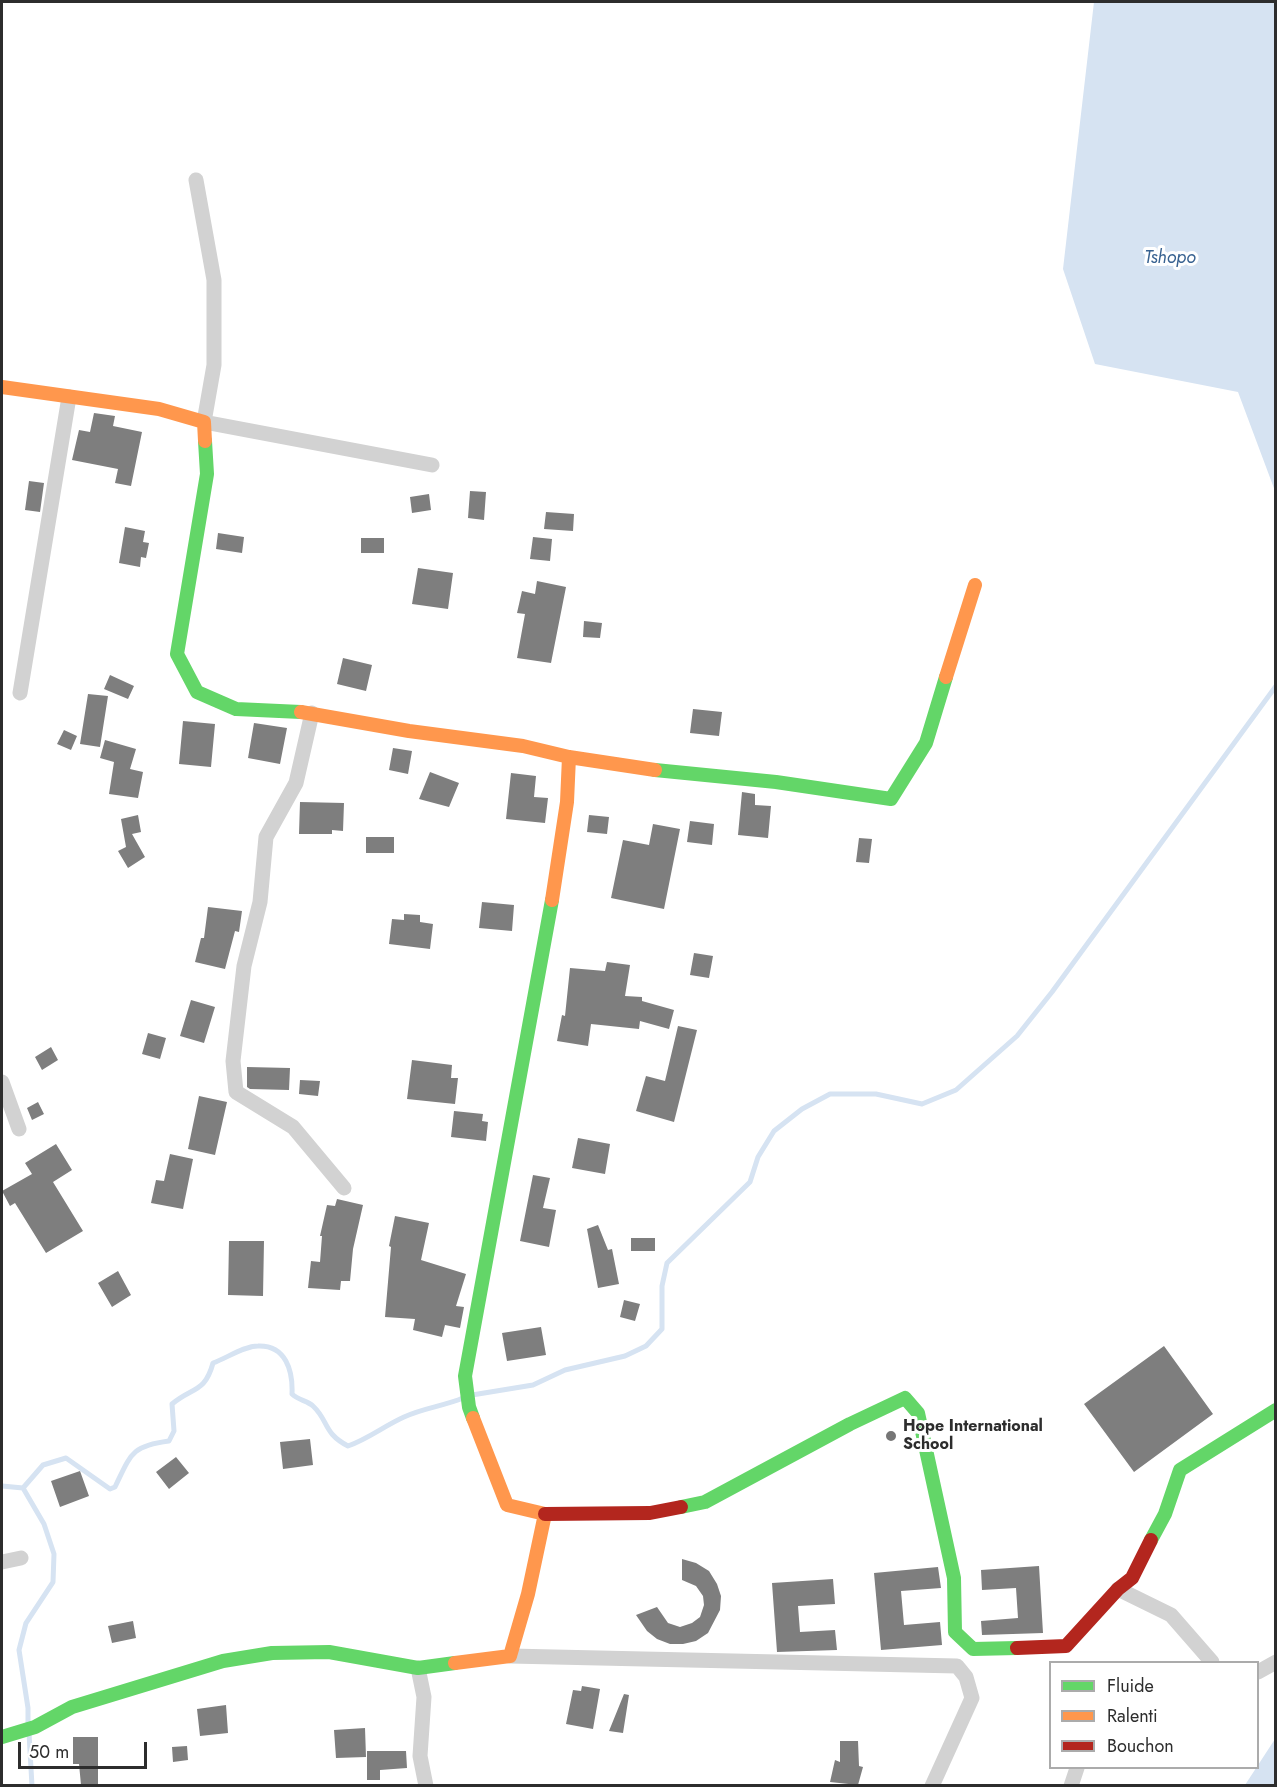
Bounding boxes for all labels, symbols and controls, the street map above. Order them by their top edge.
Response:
water label: Tshopo [1144,248,1196,270]
place label: Hope International School [903,1417,1043,1455]
marker: Hope International School [884,1429,898,1443]
legend [1049,1661,1259,1769]
text: Fluide [1107,1673,1154,1699]
text: Ralenti [1107,1703,1158,1729]
scale bar [21,1730,150,1768]
text: Bouchon [1107,1733,1174,1759]
text: 50 m [29,1739,69,1765]

